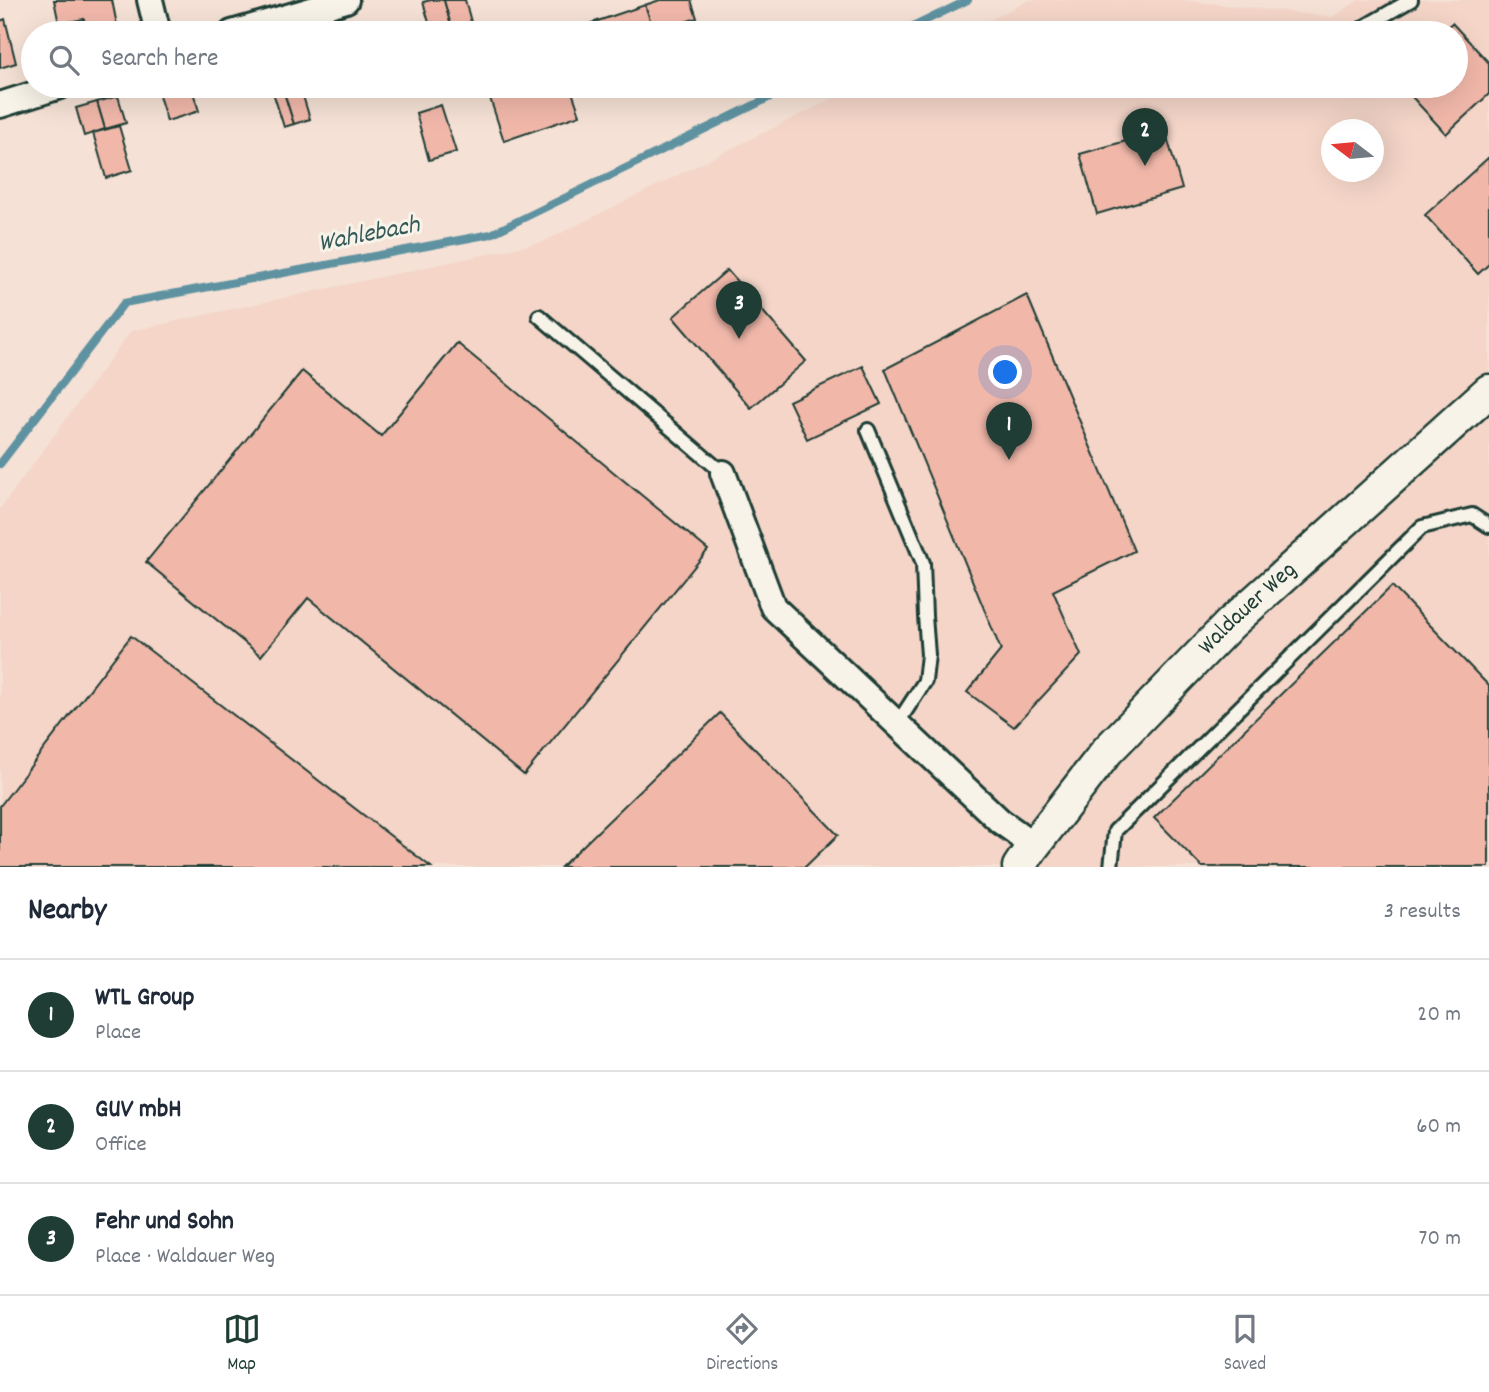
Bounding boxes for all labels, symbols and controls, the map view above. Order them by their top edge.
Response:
search box [21,21,1468,98]
icon: search [45,41,83,79]
text: Search here [101,41,219,78]
pin: 2 [1122,108,1168,166]
north arrow [1321,119,1384,182]
water label: Wahlebach [315,207,424,263]
pin: 3 [716,281,762,339]
your location [988,355,1022,389]
pin: 1 [986,402,1032,460]
street label: Waldauer Weg [1191,554,1305,663]
text: Nearby [28,891,106,934]
text: 3 results [1384,896,1461,929]
text: WTL Group [95,980,194,1017]
text: 1 [48,999,54,1032]
text: 20 m [1417,999,1461,1032]
text: Place [95,1017,141,1050]
text: GUV mbH [95,1092,182,1129]
text: 2 [46,1111,56,1144]
text: 60 m [1416,1111,1461,1144]
text: Office [95,1129,147,1162]
text: Fehr und Sohn [95,1204,234,1241]
text: 3 [46,1223,56,1256]
text: 70 m [1419,1223,1461,1256]
text: Place · Waldauer Weg [95,1241,275,1274]
tab: Map [223,1310,261,1379]
tab: Directions [706,1310,778,1379]
tab: Saved [1224,1310,1266,1379]

